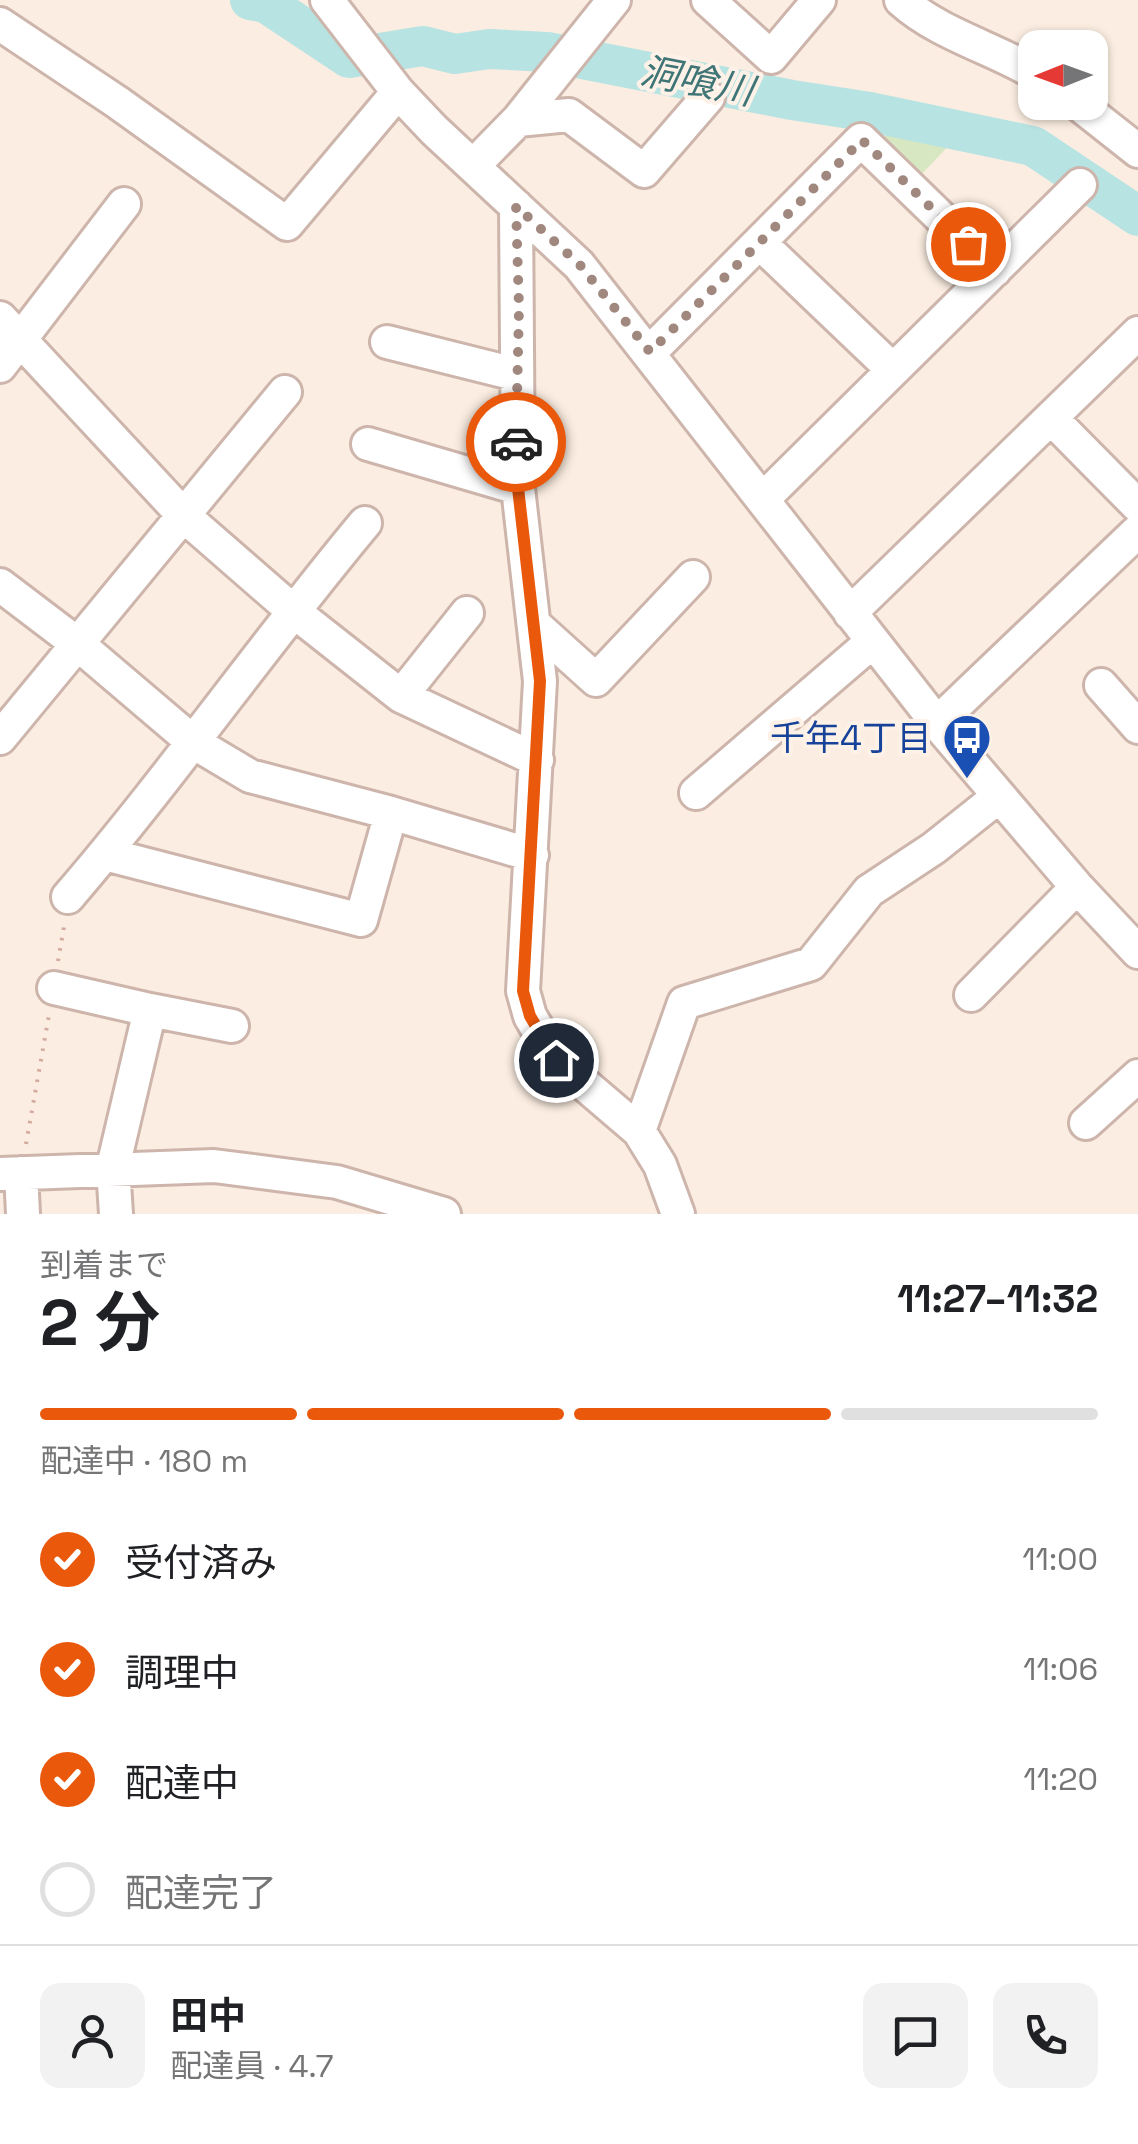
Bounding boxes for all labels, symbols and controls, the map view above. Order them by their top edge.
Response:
north arrow [1018,30,1108,120]
map controls [1018,30,1108,120]
water label: 洞喰川 [636,47,761,116]
pin [926,202,1011,287]
icon: bag [941,217,996,272]
courier [466,392,566,492]
icon: car [489,415,544,470]
bus stop icon: 千年4丁目 [941,712,993,780]
place label: 千年4丁目 [770,716,932,760]
pin [514,1018,599,1103]
icon: home [529,1033,584,1088]
text: 到着まで [40,1245,168,1285]
text: 11:27–11:32 [897,1275,1098,1323]
text: 2 分 [40,1281,160,1364]
text: 配達中 · 180 m [40,1441,248,1481]
icon: check [40,1532,95,1587]
text: 受付済み [125,1539,277,1587]
text: 11:00 [1022,1539,1098,1579]
icon: check [40,1642,95,1697]
text: 調理中 [125,1649,239,1697]
text: 11:06 [1023,1649,1098,1689]
icon: check [40,1752,95,1807]
text: 配達中 [125,1759,239,1807]
text: 11:20 [1023,1759,1098,1799]
text: 配達完了 [125,1869,277,1917]
button: person [40,1983,145,2088]
button: chat [863,1983,968,2088]
button: phone [993,1983,1098,2088]
text: 田中 [170,1992,246,2040]
text: 配達員 · 4.7 [170,2046,333,2086]

